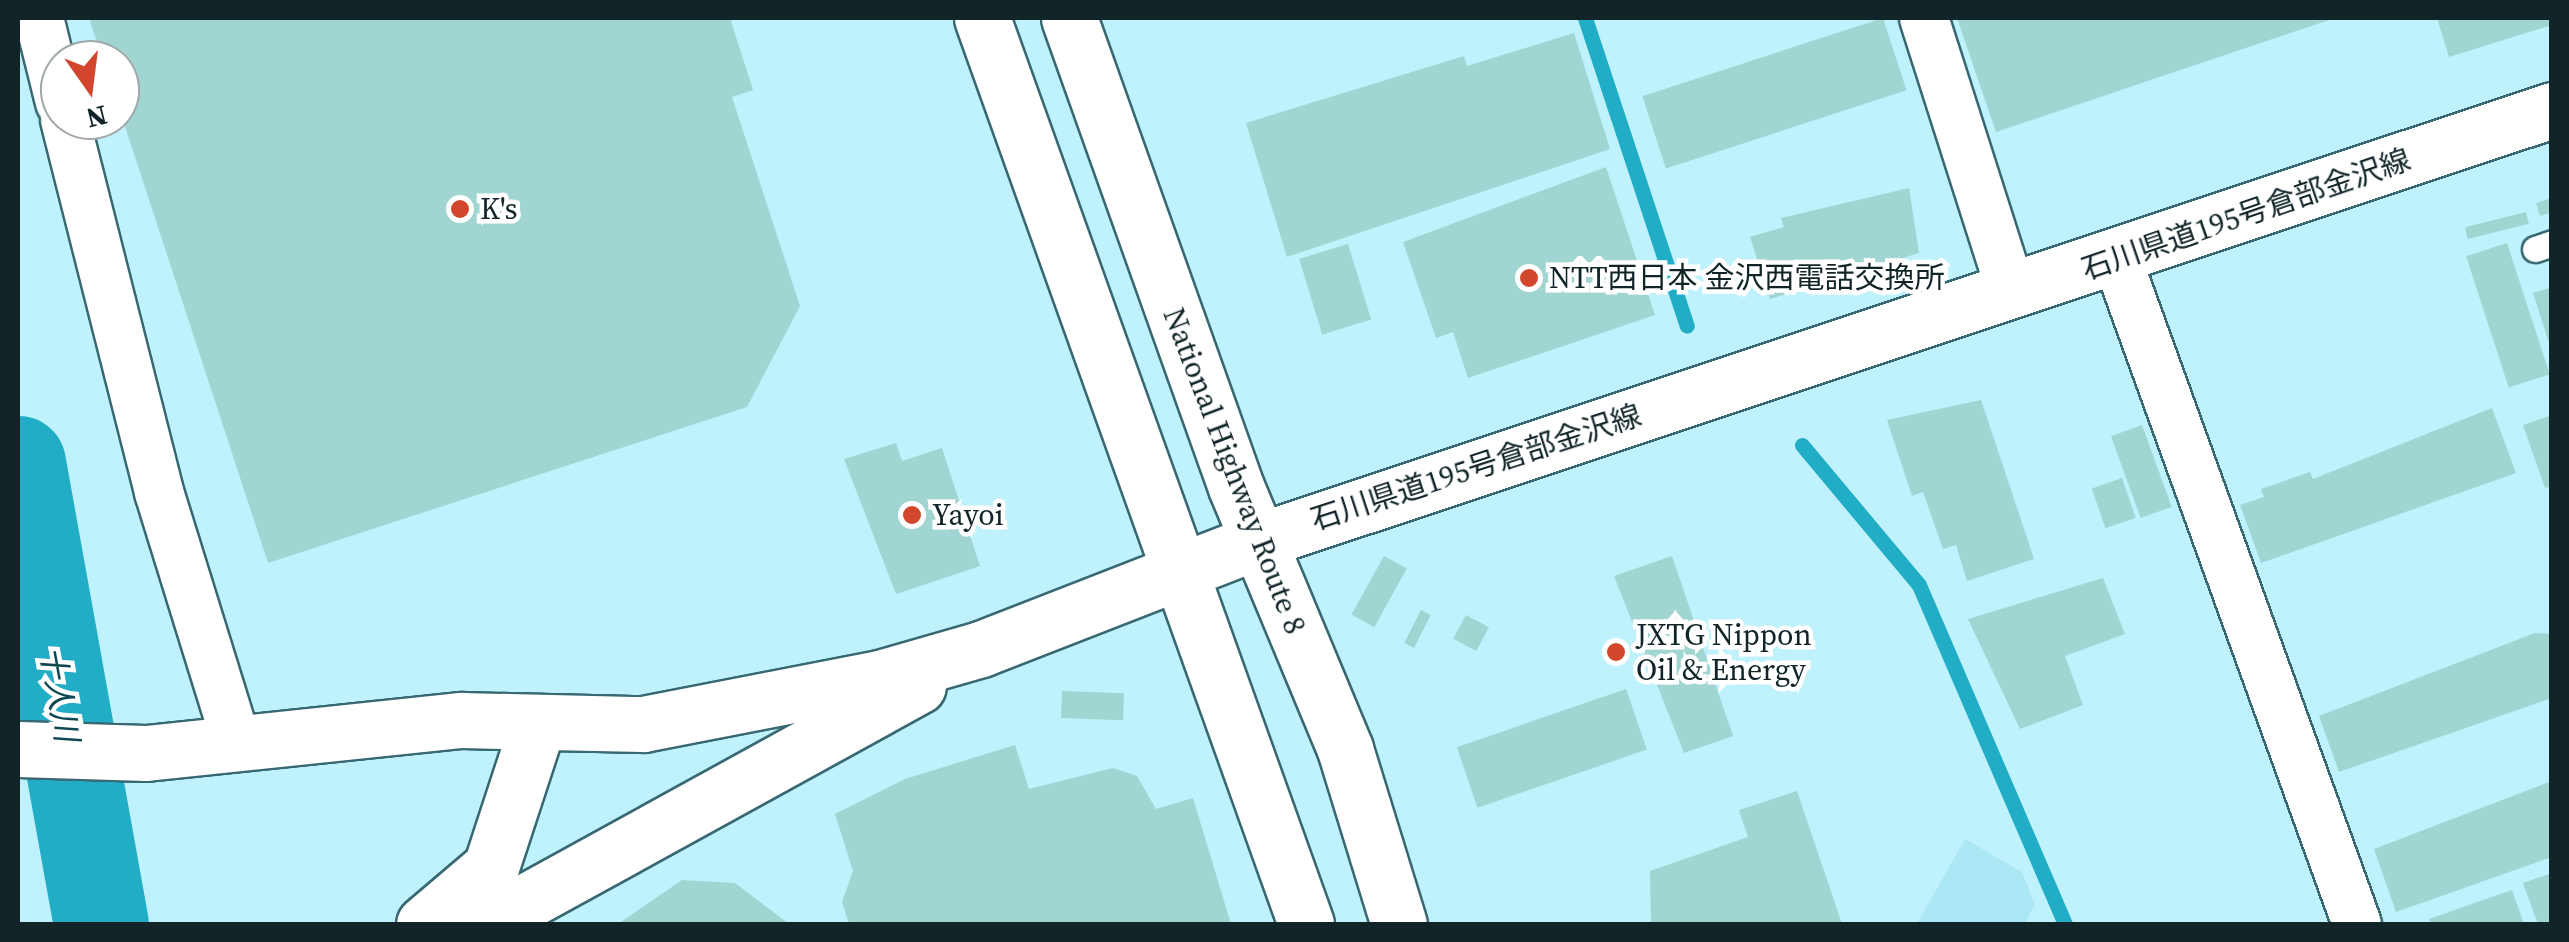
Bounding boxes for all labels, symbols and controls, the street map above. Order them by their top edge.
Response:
north arrow [40,40,140,140]
text: N [82,96,111,138]
street label: 石川県道195号倉部金沢線 [2077,142,2415,288]
place label: K's [480,191,518,227]
marker: K's [449,198,471,220]
place label: NTT西日本 金沢西電話交換所 [1549,260,1945,296]
marker: NTT西日本 金沢西電話交換所 [1518,267,1540,289]
street label: National Highway Route 8 [1155,303,1313,639]
street label: 石川県道195号倉部金沢線 [1306,398,1646,538]
place label: Yayoi [932,497,1004,533]
marker: Yayoi [901,504,923,526]
place label: JXTG Nippon Oil & Energy [1636,617,1812,688]
marker: JXTG Nippon Oil & Energy [1605,641,1627,663]
water label: 十人川 [32,643,86,745]

